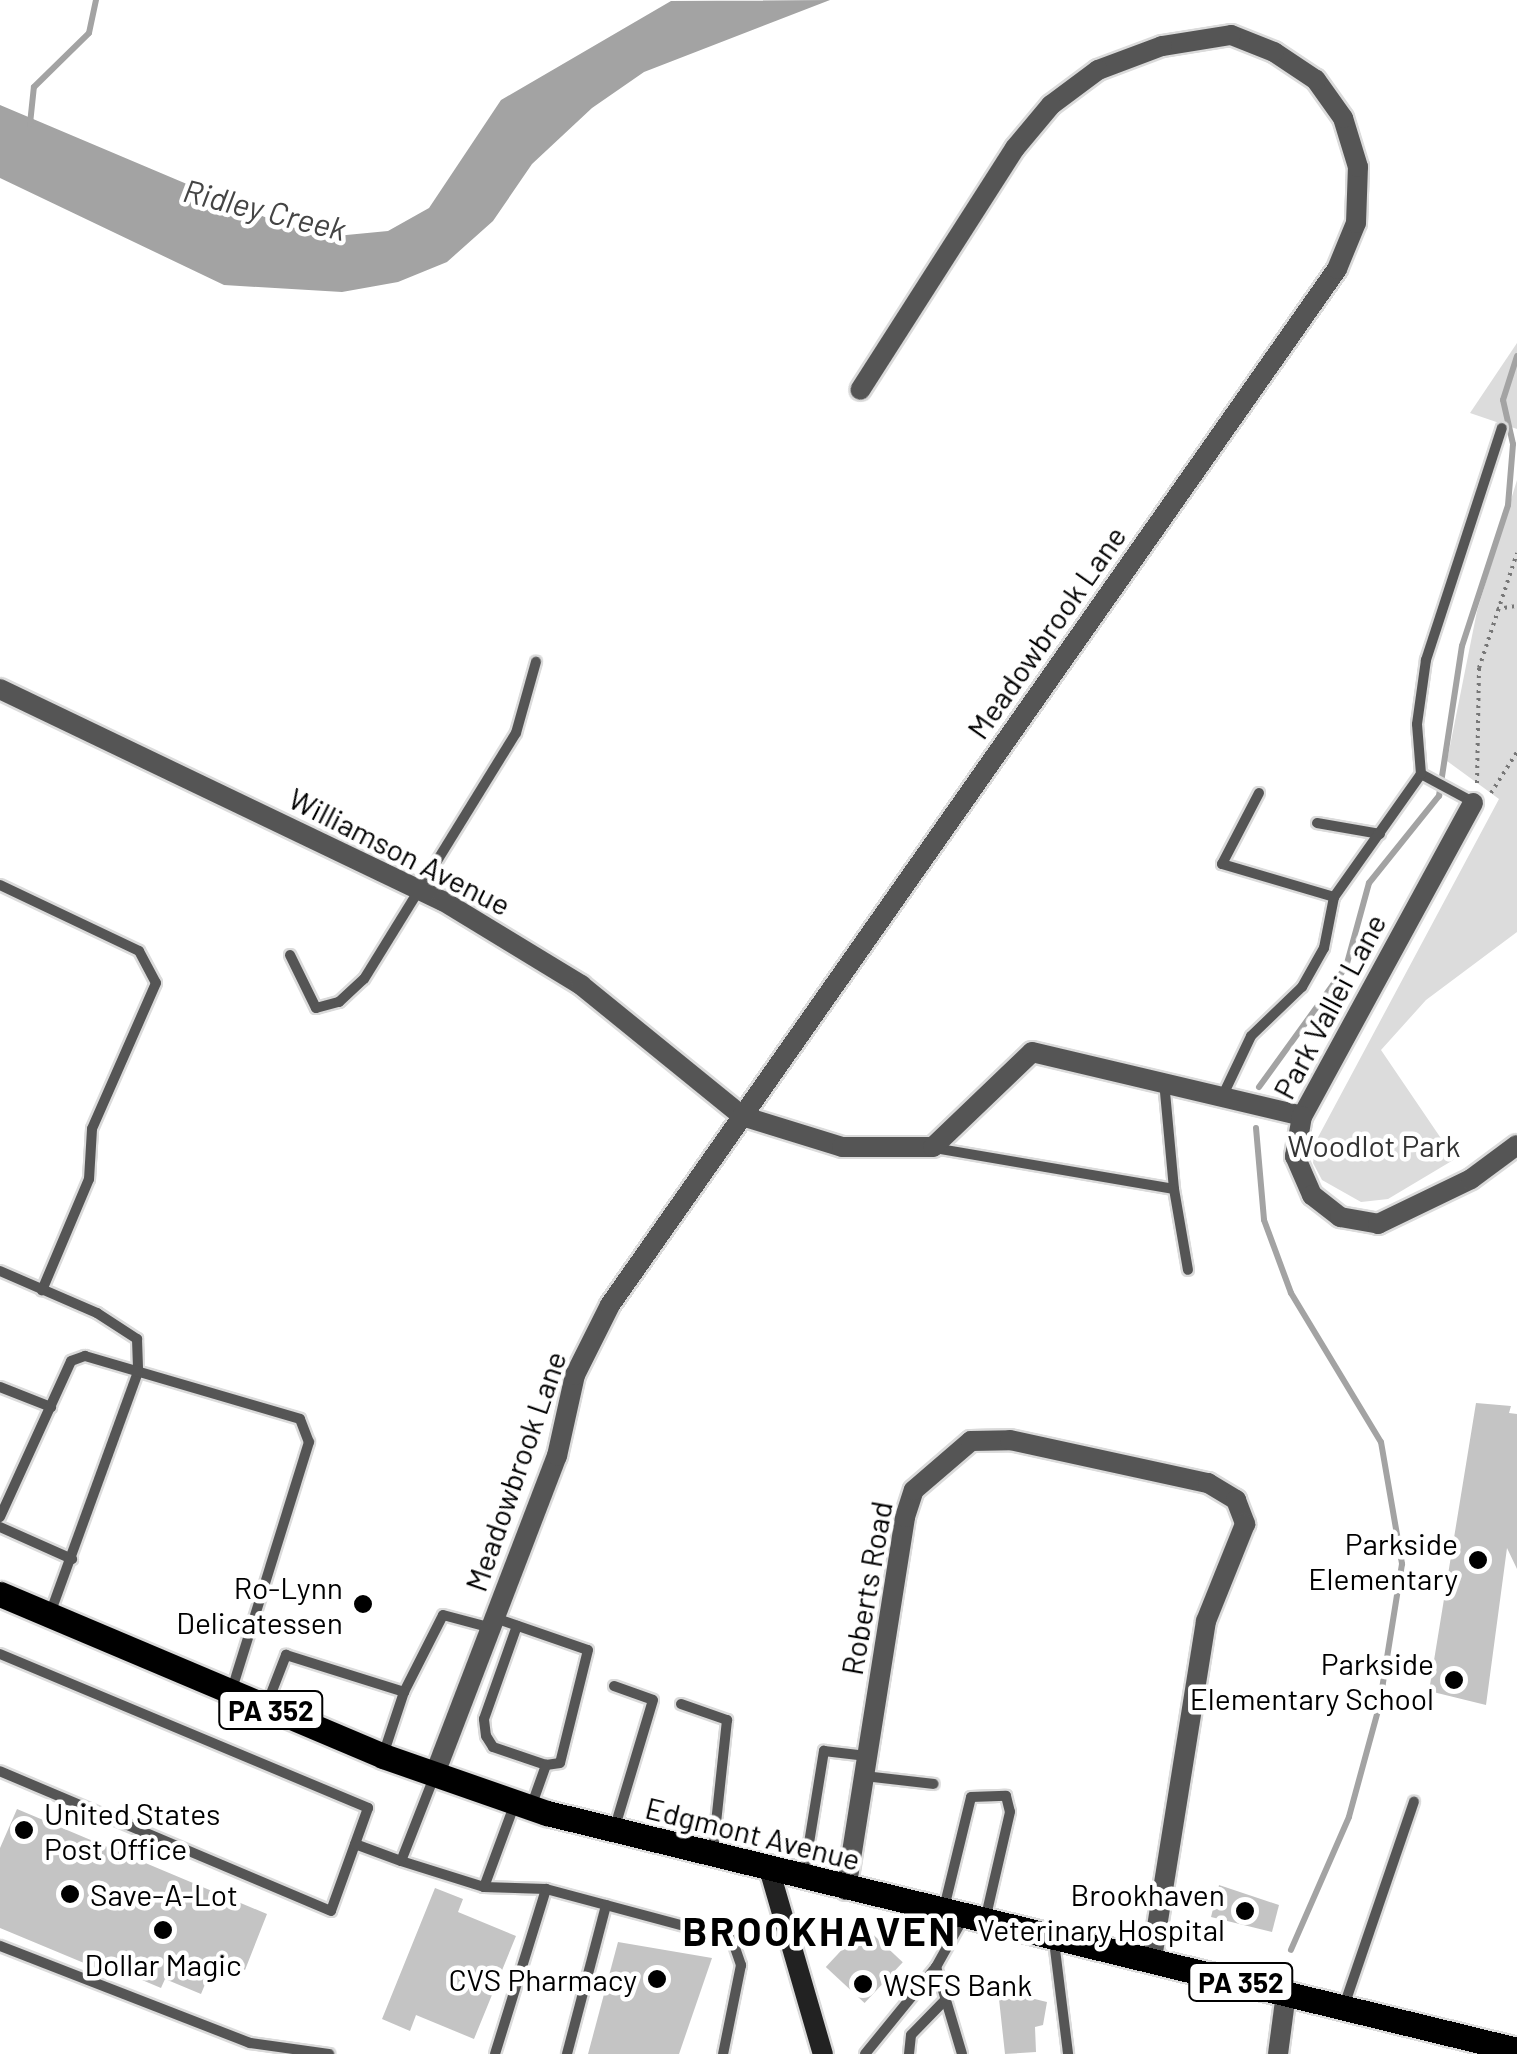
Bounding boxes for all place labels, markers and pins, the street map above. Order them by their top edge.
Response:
place label: Parkside Elementary [1308,1525,1458,1596]
marker: Parkside Elementary [1467,1549,1489,1571]
place label: Ro-Lynn Delicatessen [176,1569,343,1640]
marker: Ro-Lynn Delicatessen [352,1593,374,1615]
place label: Parkside Elementary School [1190,1645,1434,1716]
marker: Parkside Elementary School [1443,1669,1465,1691]
place label: United States Post Office [44,1795,220,1866]
marker: United States Post Office [13,1819,35,1841]
place label: Save-A-Lot [90,1876,238,1912]
place label: Brookhaven Veterinary Hospital [977,1876,1225,1946]
marker: Save-A-Lot [59,1883,81,1905]
marker: Brookhaven Veterinary Hospital [1234,1900,1256,1922]
marker: Dollar Magic [152,1919,174,1941]
place label: Dollar Magic [84,1946,242,1982]
place label: CVS Pharmacy [448,1961,637,1997]
place label: WSFS Bank [883,1966,1032,2002]
marker: CVS Pharmacy [646,1968,668,1990]
marker: WSFS Bank [852,1973,874,1995]

